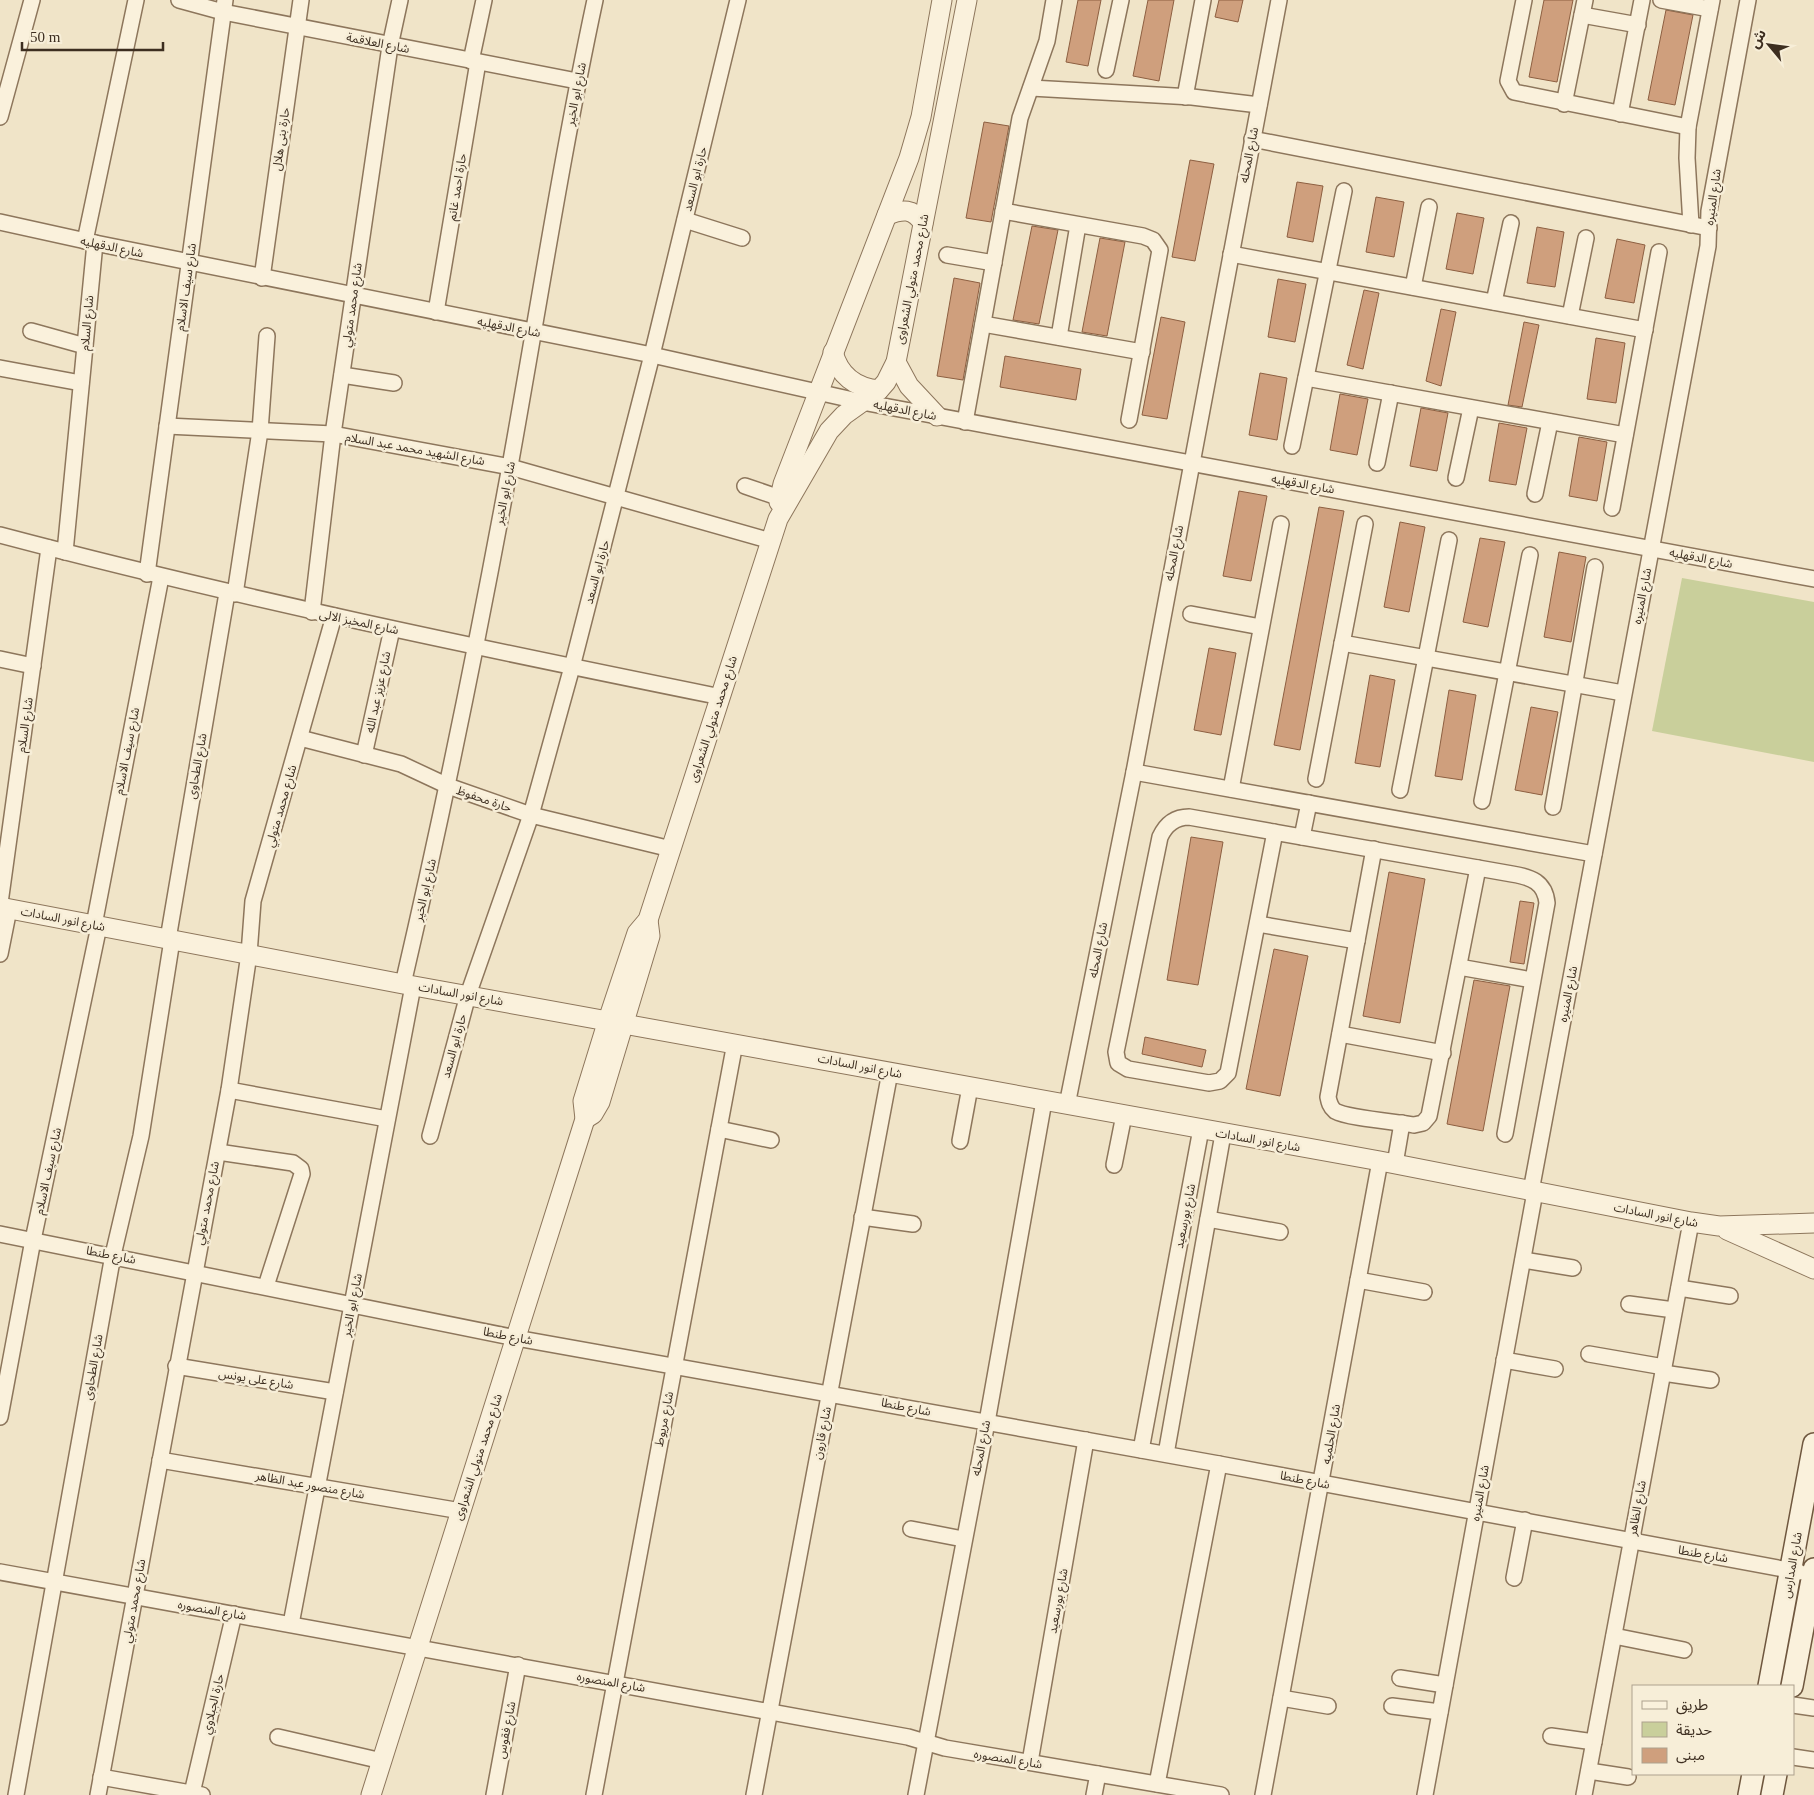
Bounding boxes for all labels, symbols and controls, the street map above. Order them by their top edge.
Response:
scale bar [22,20,164,52]
north arrow [1744,20,1794,70]
text: ش [1747,27,1769,51]
text: 50 m [30,29,61,45]
street label: شارع العلاقمة [345,30,411,58]
street label: شارع ابو الخير [563,61,591,128]
street label: حارة بنى هلال [270,106,292,172]
street label: شارع المحله [1237,126,1263,184]
street label: حارة ابو السعد [680,145,710,213]
street label: حارة احمد غانم [445,152,471,222]
street label: شارع المنيره [1702,168,1726,226]
street label: شارع محمد متولي الشعراوى [893,213,934,346]
street label: شارع الدقهليه [79,233,145,262]
street label: شارع سيف الاسلام [173,242,201,332]
street label: شارع محمد متولي [339,262,368,348]
street label: شارع السلام [78,295,98,351]
street label: شارع الدقهليه [476,314,542,342]
street label: شارع الدقهليه [872,397,938,425]
street label: شارع الشهيد محمد عبد السلام [344,430,486,470]
street label: شارع ابو الخير [492,460,520,527]
street label: شارع الدقهليه [1270,472,1336,498]
street label: شارع المحله [1162,524,1188,582]
street label: حارة ابو السعد [582,538,612,606]
street label: شارع الدقهليه [1668,545,1734,573]
street label: شارع المنيره [1630,567,1656,626]
street label: شارع المخبز الالى [318,607,400,639]
street label: شارع عزيز عبد الله [363,650,395,735]
street label: شارع محمد متولي الشعراوى [686,654,743,785]
street label: شارع السلام [14,697,38,754]
street label: شارع سيف الاسلام [112,706,144,796]
street label: شارع الطحاوى [184,732,212,800]
street label: شارع محمد متولي [263,763,302,850]
street label: حارة محفوظ [455,783,513,815]
street label: شارع ابو الخير [411,857,441,924]
street label: شارع انور السادات [19,904,106,936]
street label: شارع المحله [1086,921,1112,979]
street label: شارع المنيره [1556,965,1582,1024]
street label: شارع انور السادات [417,980,504,1010]
street label: حارة ابو السعد [439,1012,469,1080]
street label: شارع انور السادات [816,1051,903,1083]
street label: شارع سيف الاسلام [32,1126,66,1216]
street label: شارع انور السادات [1214,1126,1301,1156]
street label: شارع محمد متولي [192,1160,225,1247]
street label: شارع بورسعيد [1172,1182,1200,1250]
street label: شارع انور السادات [1612,1200,1699,1232]
street label: شارع طنطا [84,1243,137,1269]
street label: شارع ابو الخير [339,1272,367,1339]
street label: شارع طنطا [481,1324,534,1350]
street label: شارع الطحاوى [80,1333,108,1401]
street label: شارع على يونس [217,1366,294,1394]
street label: شارع مريوط [652,1390,678,1448]
street label: شارع محمد متولي الشعراوى [451,1392,508,1523]
street label: شارع طنطا [879,1395,932,1421]
street label: شارع الحلميه [1319,1403,1345,1466]
street label: شارع قارون [810,1406,836,1461]
street label: شارع المحله [969,1419,995,1477]
street label: شارع المنيره [1468,1464,1494,1523]
street label: شارع منصور عبد الظاهر [253,1468,366,1503]
street label: شارع طنطا [1278,1468,1331,1494]
street label: شارع الظاهر [1625,1479,1651,1538]
street label: شارع المدارس [1779,1531,1807,1600]
street label: شارع طنطا [1677,1543,1729,1567]
street label: شارع محمد متولي [120,1558,151,1645]
street label: شارع بورسعيد [1045,1567,1073,1635]
street label: شارع المنصوره [176,1597,247,1625]
street label: شارع المنصوره [575,1669,646,1697]
street label: حارة الجبلاوي [199,1672,229,1736]
legend [1632,1685,1794,1775]
text: طريق [1676,1697,1708,1715]
street label: شارع فقوس [494,1700,520,1760]
text: حديقة [1676,1722,1712,1738]
street label: شارع المنصوره [972,1747,1043,1773]
text: مبنى [1676,1747,1705,1764]

